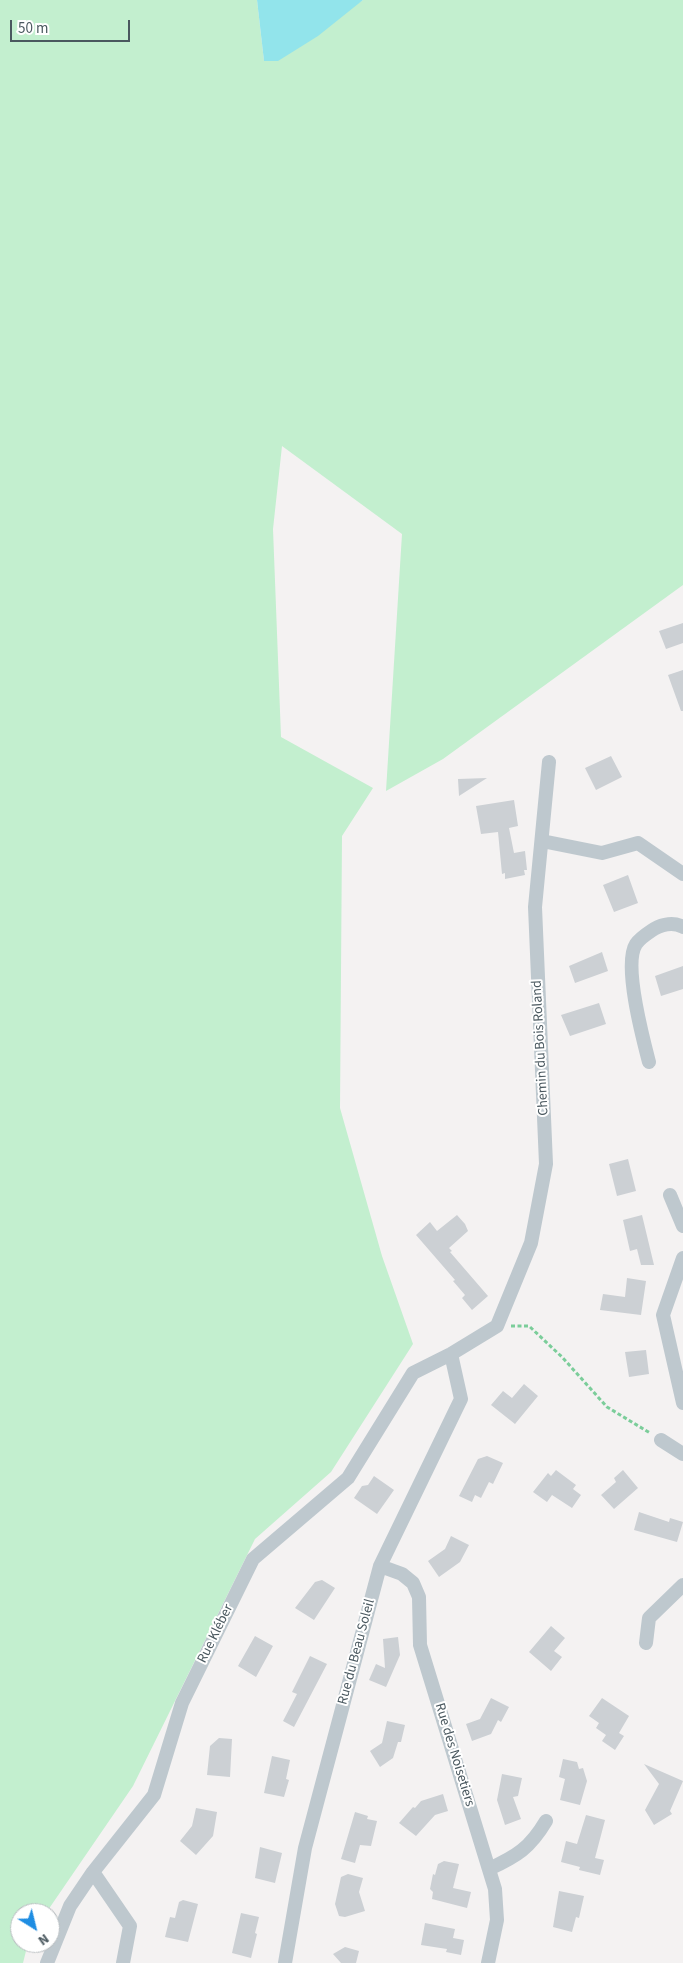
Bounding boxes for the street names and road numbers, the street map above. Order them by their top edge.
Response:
street label: Chemin du Bois Roland [529,980,553,1116]
street label: Rue du Beau Soleil [335,1597,379,1707]
street label: Rue Kléber [195,1602,237,1666]
street label: Rue des Noisetiers [430,1701,478,1809]

